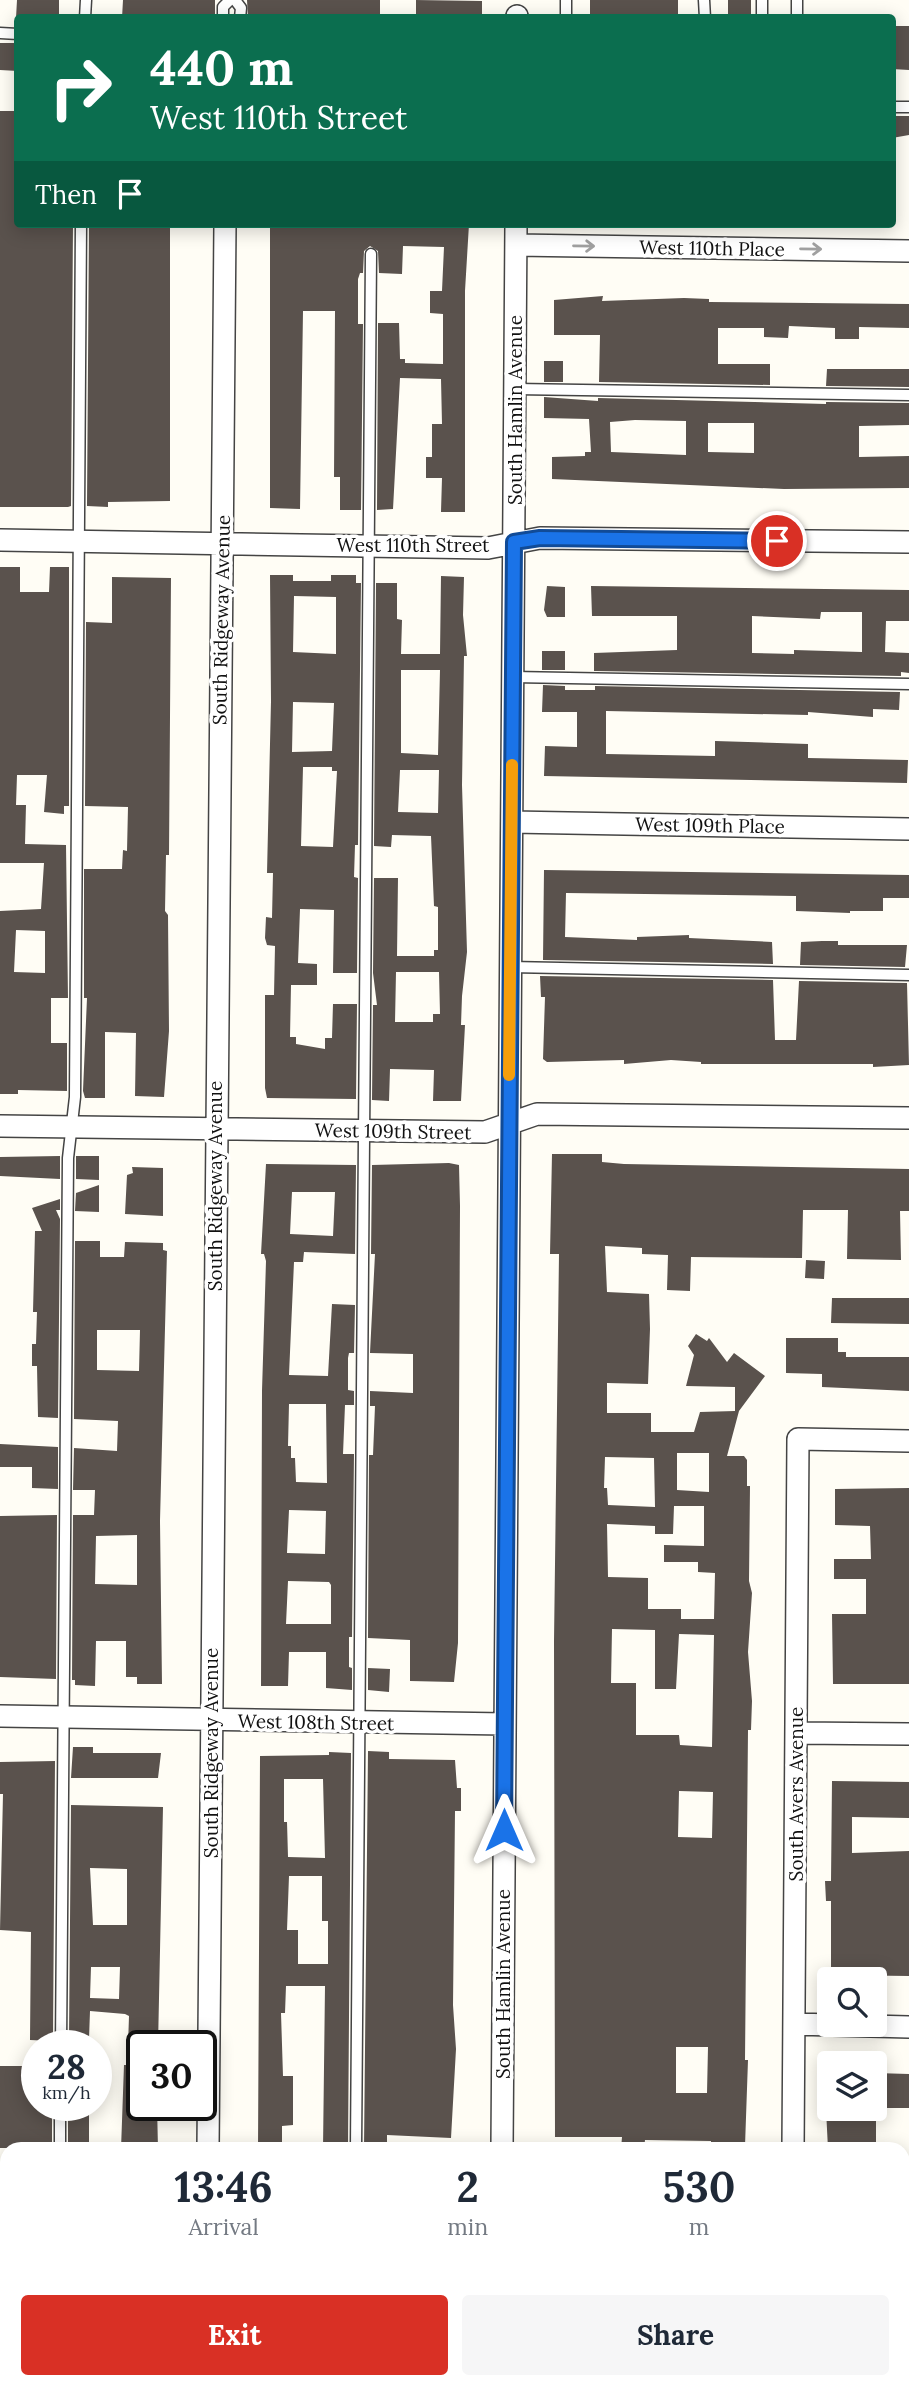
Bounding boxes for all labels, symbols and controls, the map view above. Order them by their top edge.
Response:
text: 440 m [150,36,293,98]
icon: right [35,42,126,133]
text: West 110th Street [150,97,407,138]
icon: arrive [111,175,149,213]
text: Then [35,178,97,211]
street label: West 110th Place [639,235,785,261]
one-way arrow [572,239,595,253]
one-way arrow [800,242,823,256]
street label: South Hamlin Avenue [503,315,527,505]
pin [747,511,807,571]
street label: South Ridgeway Avenue [207,515,235,725]
icon: arrive [758,522,796,560]
street label: West 110th Street [337,533,490,557]
street label: West 109th Place [635,812,785,838]
street label: South Ridgeway Avenue [203,1081,227,1291]
street label: West 109th Street [314,1118,472,1144]
street label: South Ridgeway Avenue [199,1648,223,1858]
street label: South Avers Avenue [784,1707,808,1881]
street label: West 108th Street [237,1709,395,1735]
position arrow [467,1793,541,1867]
street label: South Hamlin Avenue [491,1889,515,2079]
map controls [817,1967,887,2121]
button: search [817,1967,887,2037]
speed limit sign: 30 [126,2030,217,2121]
text: 28 [47,2044,86,2089]
button: layers [817,2051,887,2121]
text: km/h [42,2081,91,2104]
text: 13:46 [174,2160,273,2214]
text: 2 [456,2160,479,2214]
text: 530 [663,2160,736,2214]
text: Arrival [188,2212,259,2241]
text: min [447,2212,488,2241]
text: m [689,2212,709,2241]
button: Exit [21,2295,448,2375]
button: Share [462,2295,889,2375]

